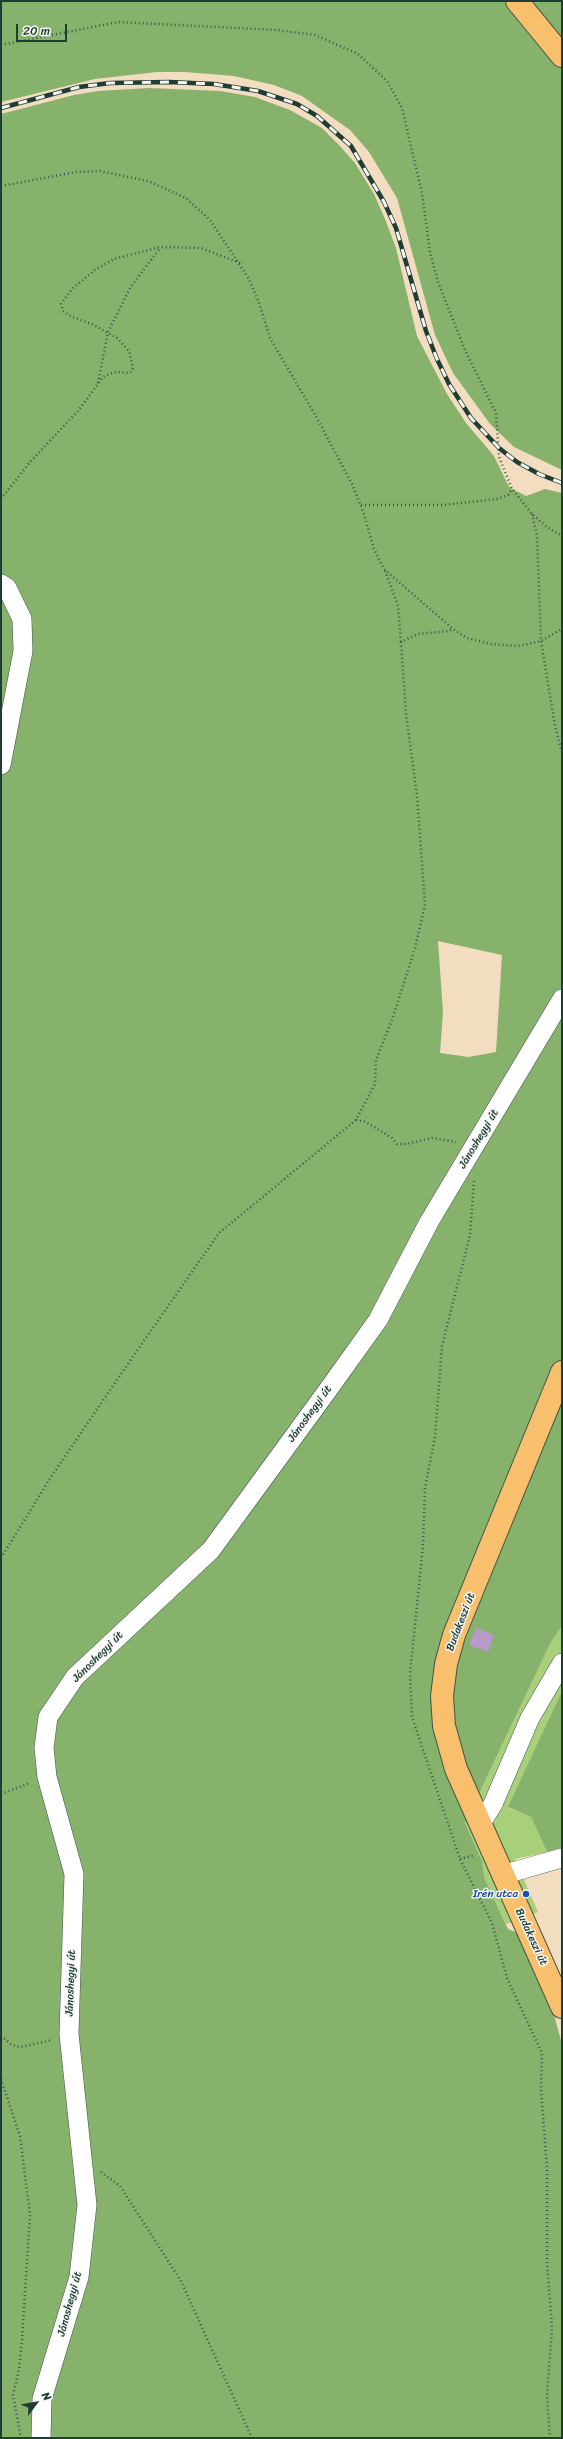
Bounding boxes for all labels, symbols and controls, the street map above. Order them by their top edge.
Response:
scale bar [18,16,69,42]
text: 20 m [23,20,50,42]
street label: Jánoshegyi út [456,1107,502,1171]
street label: Jánoshegyi út [285,1383,335,1445]
street label: Budakeszi út [444,1591,478,1653]
street label: Jánoshegyi út [70,1629,126,1685]
place label: Irén utca [473,1887,518,1901]
marker: Irén utca [521,1889,531,1899]
street label: Budakeszi út [512,1906,550,1968]
street label: Jánoshegyi út [63,1950,79,2016]
street label: Jánoshegyi út [55,2270,85,2338]
north arrow [16,2383,56,2423]
text: N [37,2388,57,2405]

